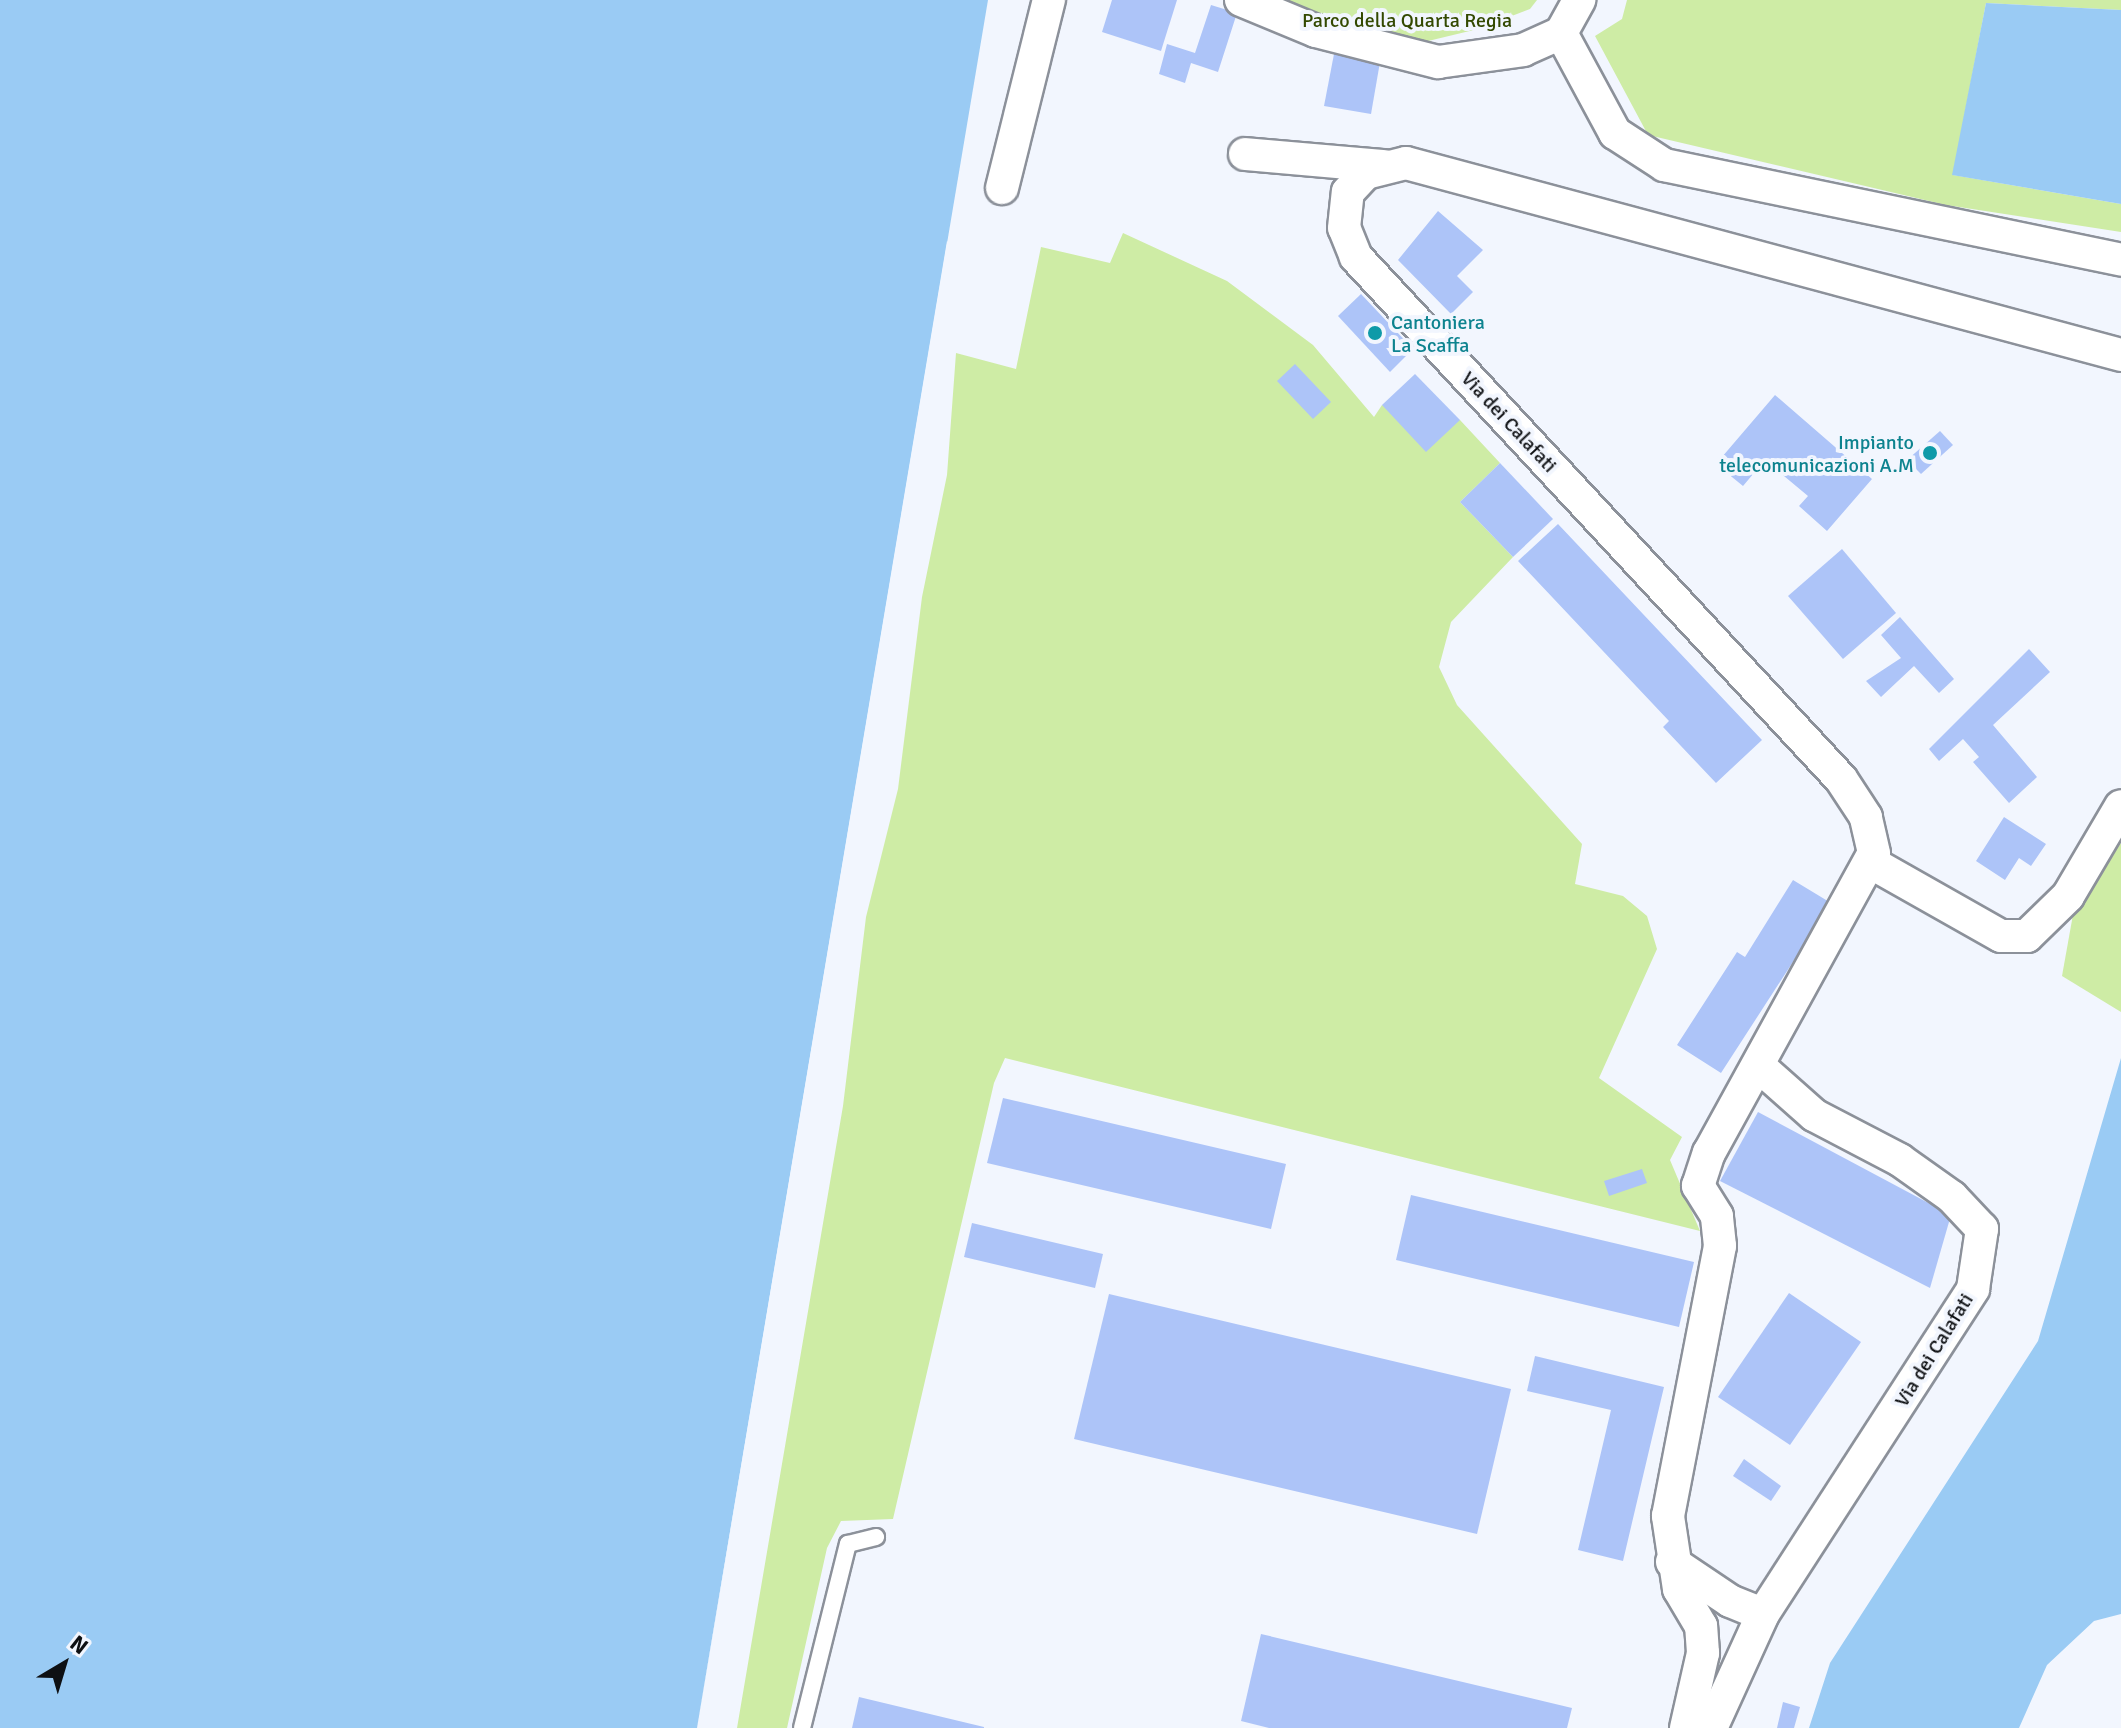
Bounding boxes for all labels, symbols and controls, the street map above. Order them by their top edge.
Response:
park label: Parco della Quarta Regia [1302,8,1512,32]
place label: Cantoniera La Scaffa [1391,310,1485,357]
marker: Cantoniera La Scaffa [1366,324,1384,342]
street label: Via dei Calafati [1456,367,1562,477]
place label: Impianto telecomunicazioni A.M [1719,430,1914,477]
marker: Impianto telecomunicazioni A.M [1921,444,1939,462]
street label: Via dei Calafati [1890,1289,1978,1411]
north arrow [24,1624,104,1704]
text: N [65,1629,93,1660]

